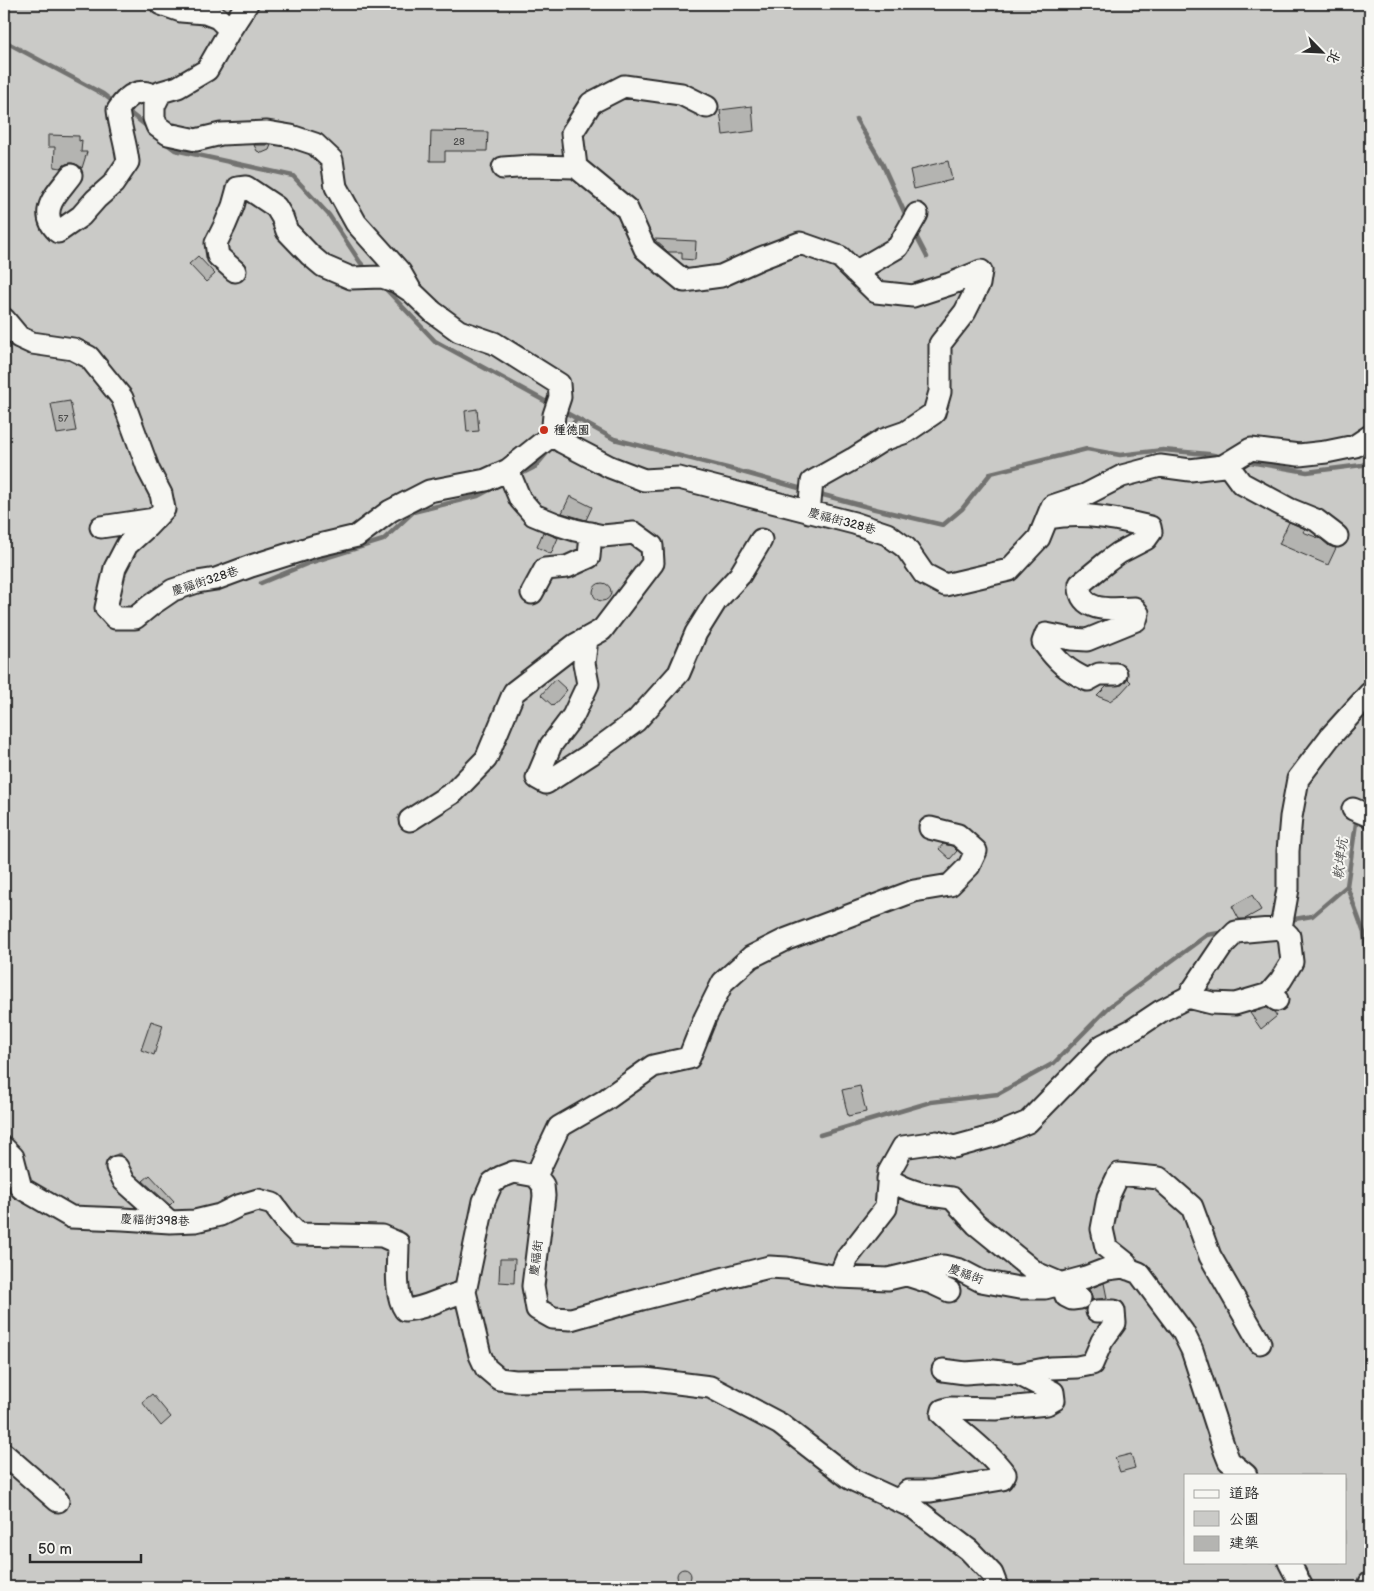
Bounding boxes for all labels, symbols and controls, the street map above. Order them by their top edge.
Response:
north arrow [1296,28,1346,78]
text: 北 [1323,47,1344,67]
house number: 28 [453,136,465,148]
house number: 57 [58,413,68,425]
place label: 種德園 [554,423,590,438]
marker: 種德園 [538,424,550,436]
street label: 慶福街328巷 [806,505,877,538]
street label: 慶福街328巷 [170,564,241,599]
water label: 軟埤坑 [1330,835,1352,881]
street label: 慶福街398巷 [120,1212,190,1229]
street label: 慶福街 [527,1239,546,1277]
street label: 慶福街 [946,1261,985,1288]
legend [1184,1474,1346,1564]
text: 道路 [1229,1484,1259,1503]
text: 公園 [1229,1510,1259,1529]
scale bar [30,1531,141,1563]
text: 建築 [1229,1534,1259,1553]
text: 50 m [38,1540,72,1559]

